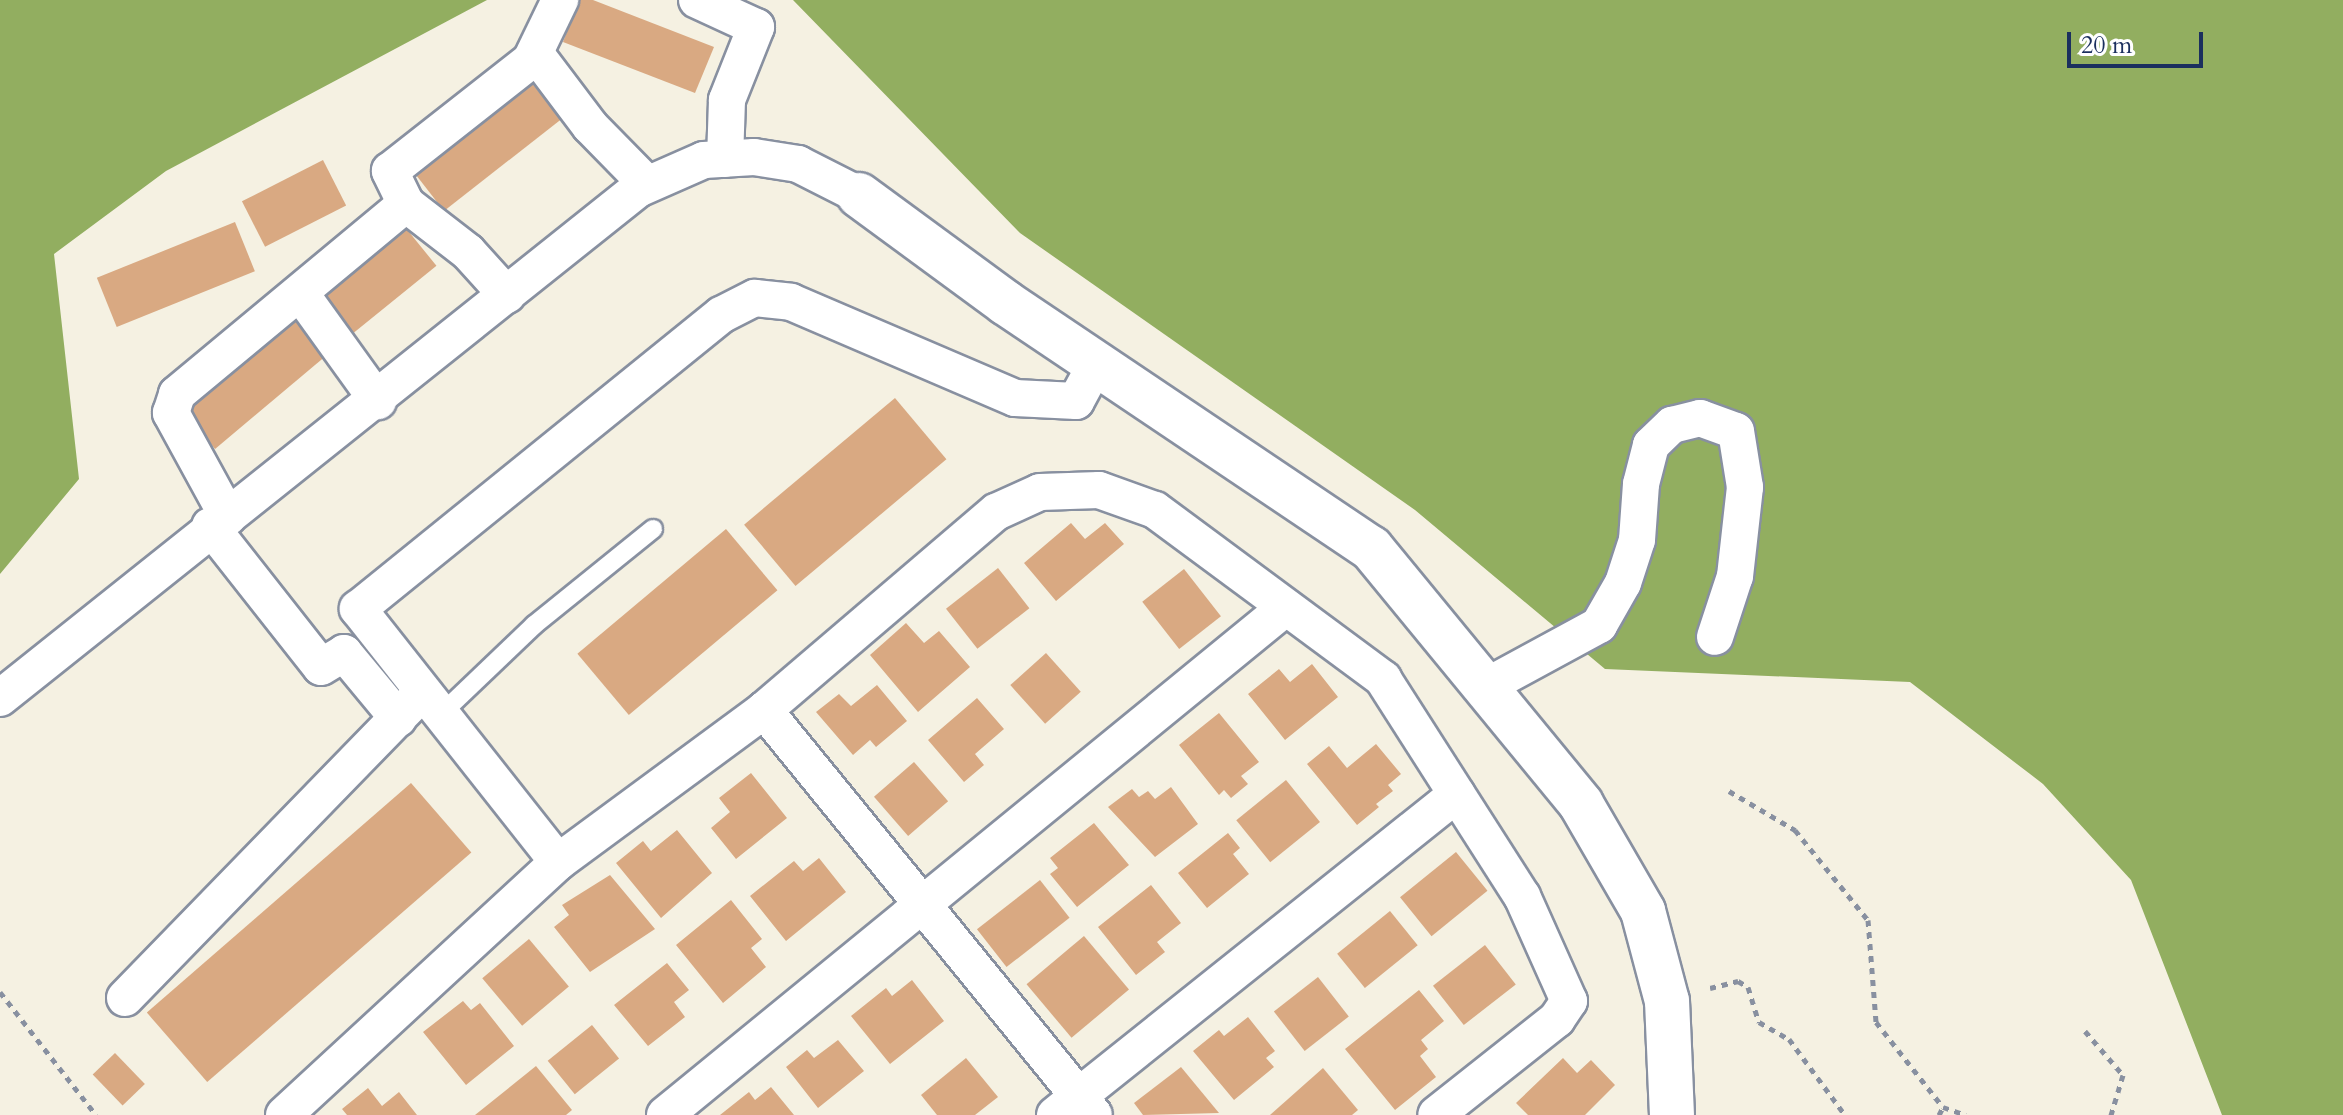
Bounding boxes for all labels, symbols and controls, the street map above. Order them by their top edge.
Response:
scale bar [2071,16,2207,66]
text: 20 m [2081,29,2132,62]

